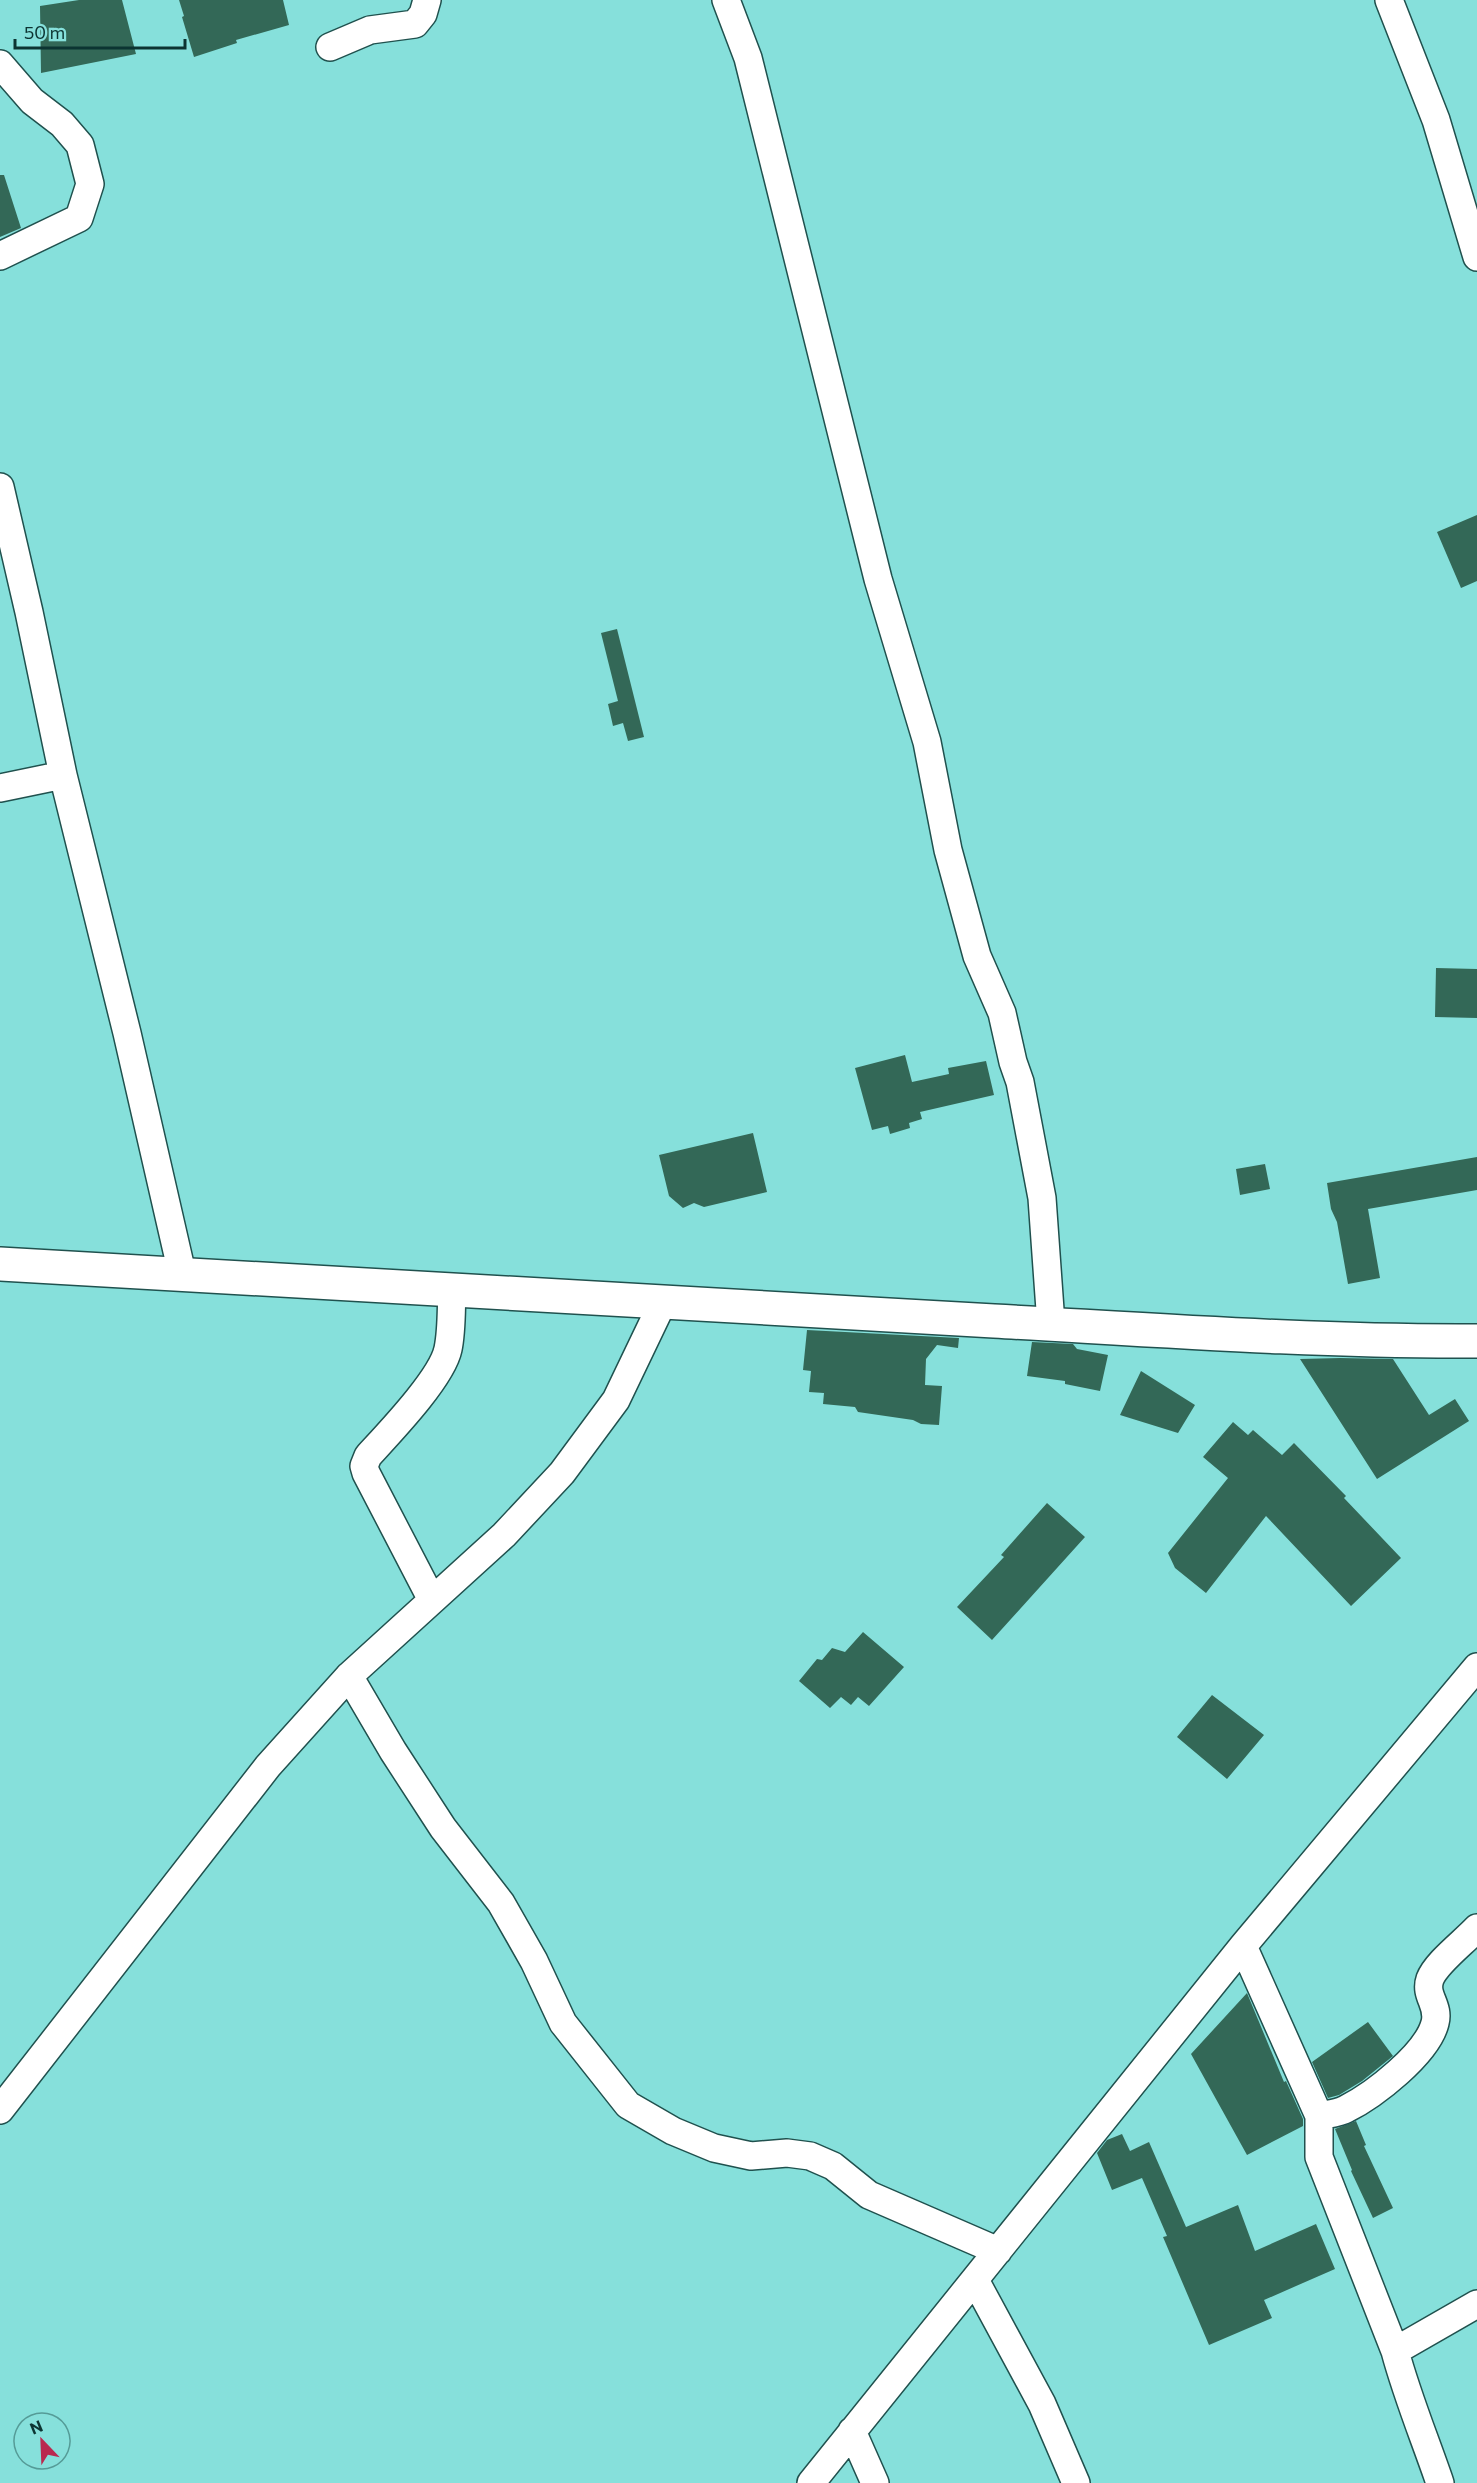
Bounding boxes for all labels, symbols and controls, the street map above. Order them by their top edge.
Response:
scale bar [15,12,184,50]
text: 50 m [24,21,65,43]
north arrow [12,2411,72,2471]
text: N [27,2416,45,2438]

